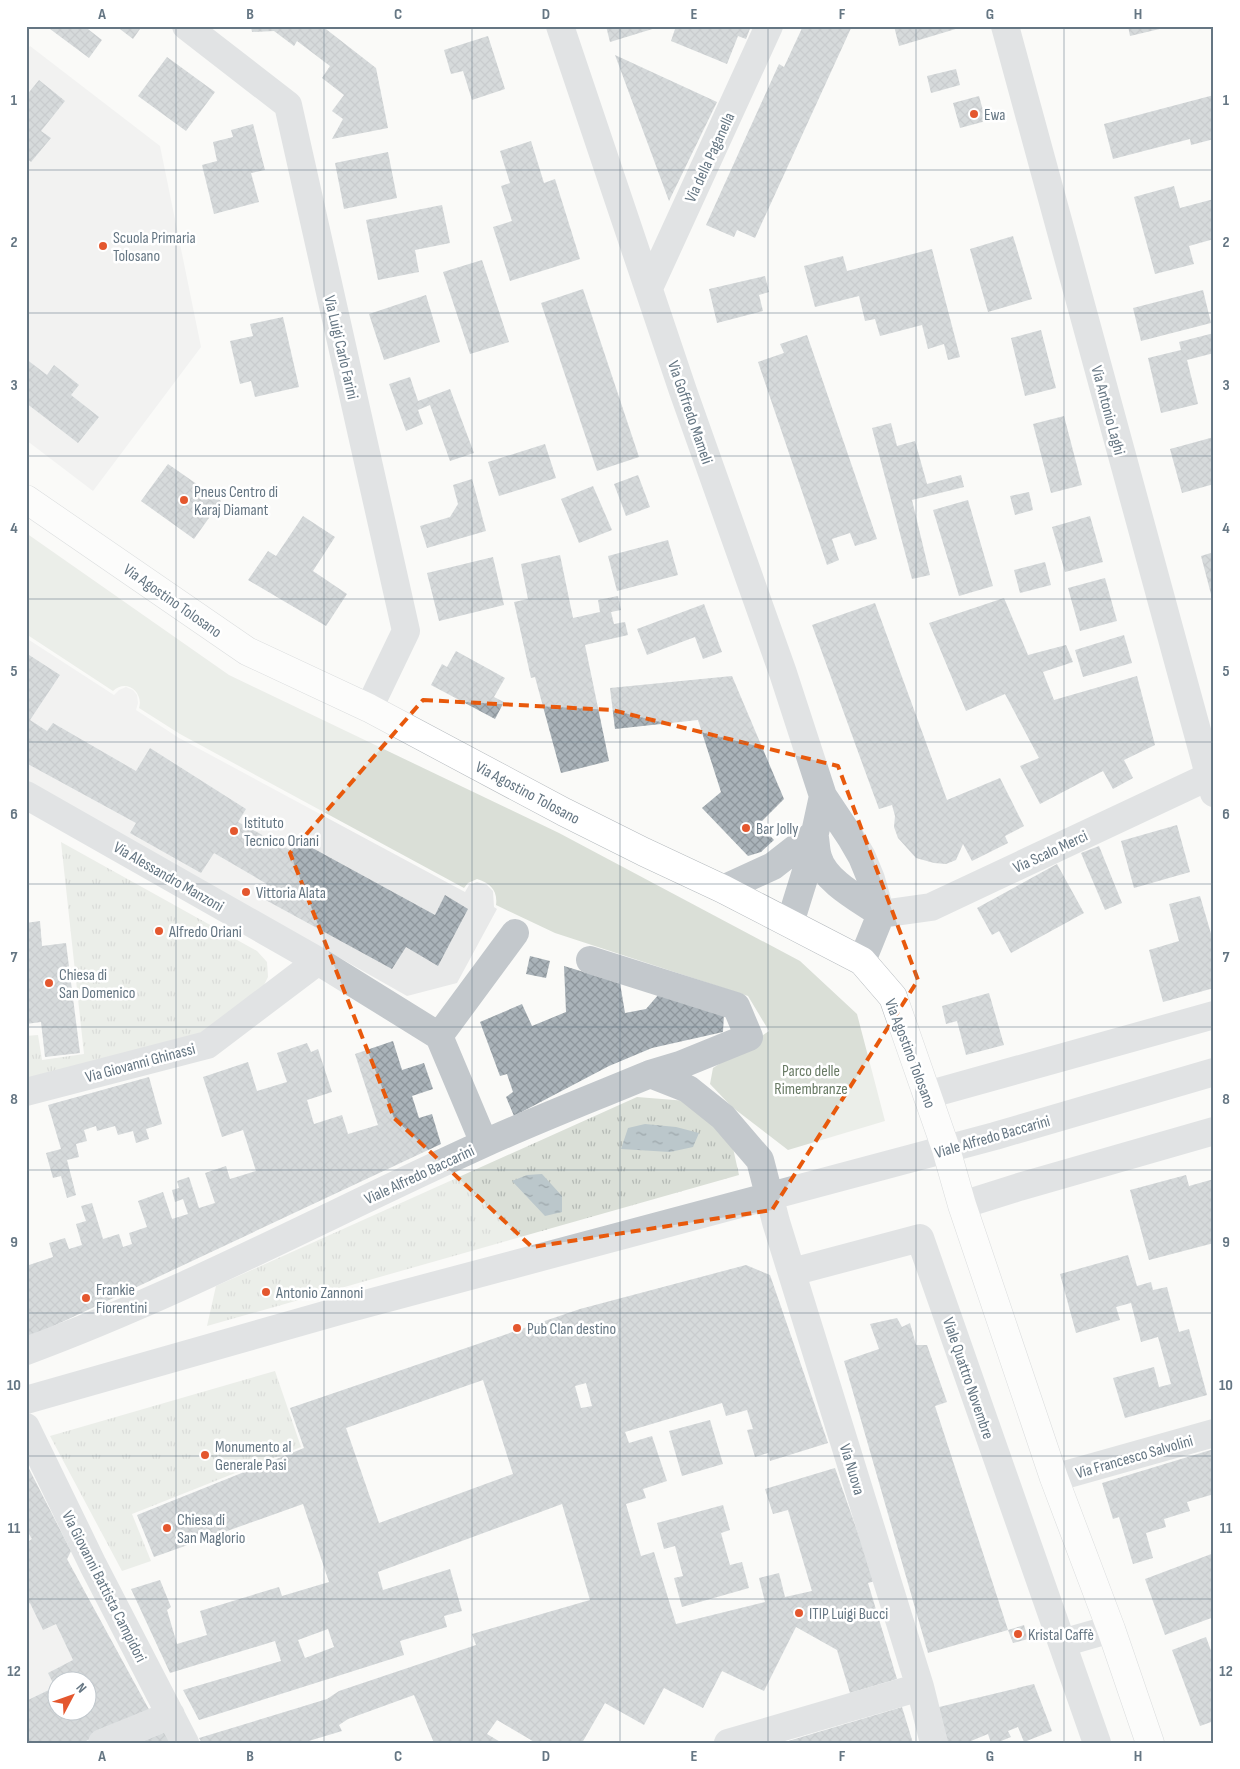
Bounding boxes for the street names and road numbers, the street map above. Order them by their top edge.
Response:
street label: Via della Paganella [681,110,739,206]
street label: Via Luigi Carlo Farini [319,294,362,401]
street label: Via Goffredo Mameli [663,358,716,467]
street label: Via Antonio Laghi [1087,364,1129,457]
street label: Via Agostino Tolosano [119,560,225,642]
street label: Via Agostino Tolosano [472,758,583,829]
street label: Via Scalo Merci [1010,827,1091,878]
street label: Via Alessandro Manzoni [110,838,227,917]
street label: Via Agostino Tolosano [880,996,939,1111]
street label: Via Giovanni Ghinassi [83,1040,197,1087]
street label: Viale Alfredo Baccarini [933,1112,1052,1163]
street label: Viale Alfredo Baccarini [362,1142,478,1209]
street label: Viale Quattro Novembre [938,1315,997,1442]
street label: Via Francesco Salvolini [1074,1432,1195,1483]
street label: Via Nuova [835,1442,868,1497]
street label: Via Giovanni Battista Campidori [57,1508,150,1666]

